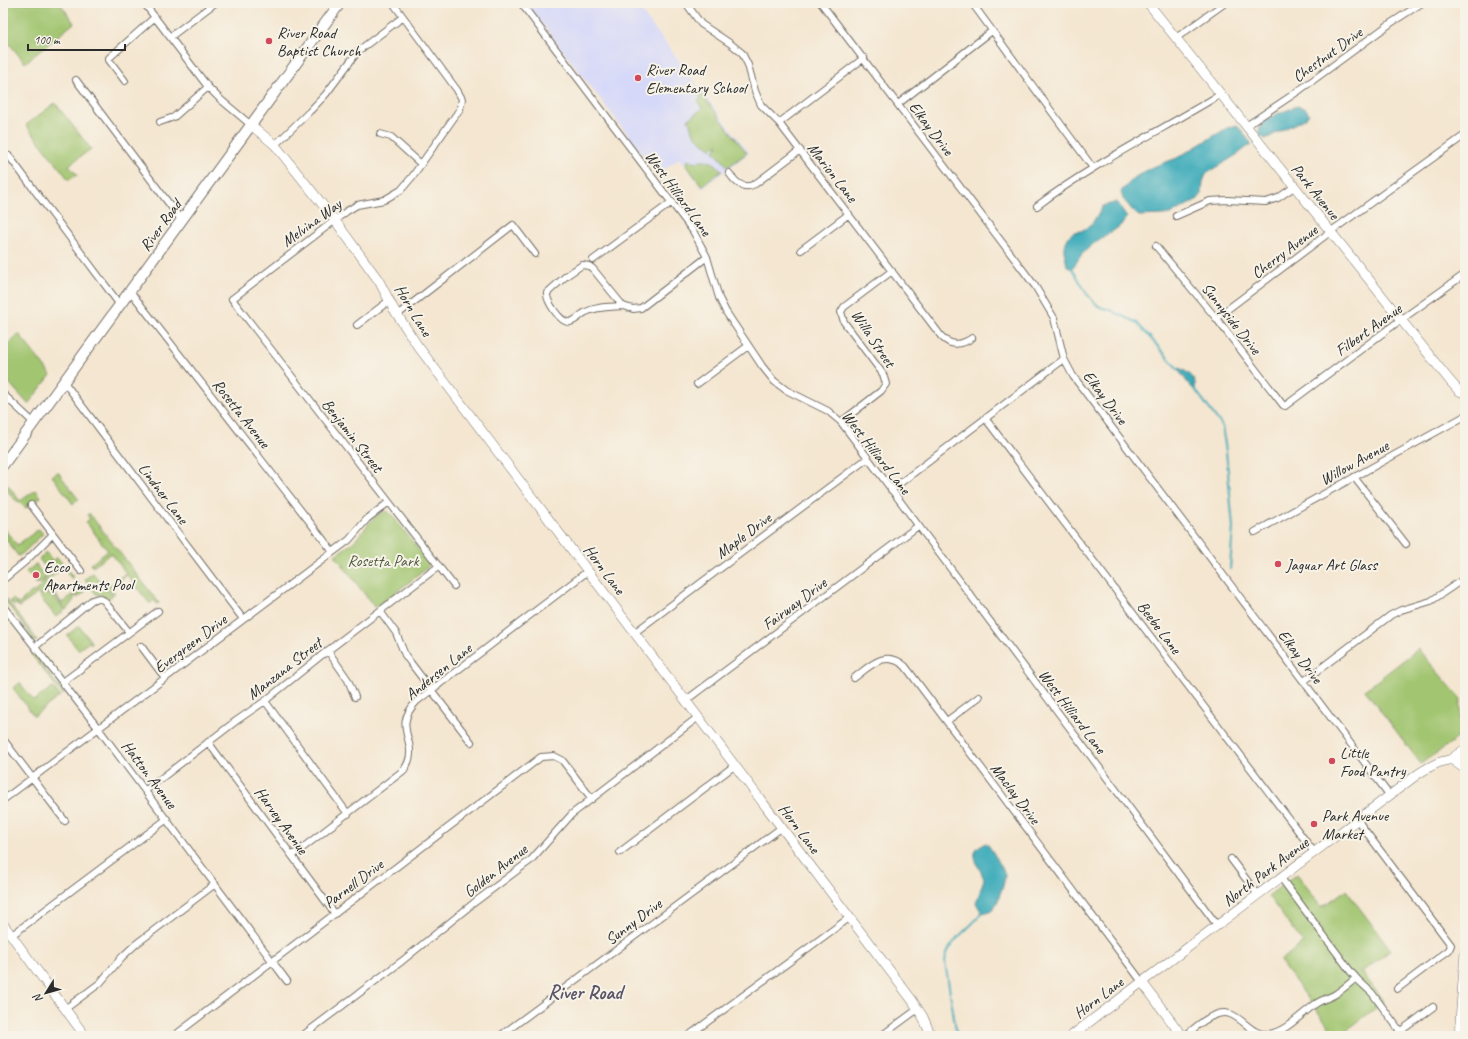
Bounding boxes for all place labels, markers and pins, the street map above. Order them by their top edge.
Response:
place label: River Road Baptist Church [277,23,361,61]
marker: River Road Baptist Church [264,36,274,46]
place label: River Road Elementary School [646,60,749,98]
marker: River Road Elementary School [633,73,643,83]
place label: Jaguar Art Glass [1285,555,1378,575]
place label: Ecco Apartments Pool [44,557,136,595]
marker: Jaguar Art Glass [1273,559,1283,569]
marker: Ecco Apartments Pool [31,570,41,580]
place label: Little Food Pantry [1340,743,1407,781]
marker: Little Food Pantry [1327,756,1337,766]
place label: Park Avenue Market [1322,806,1390,844]
marker: Park Avenue Market [1309,819,1319,829]

